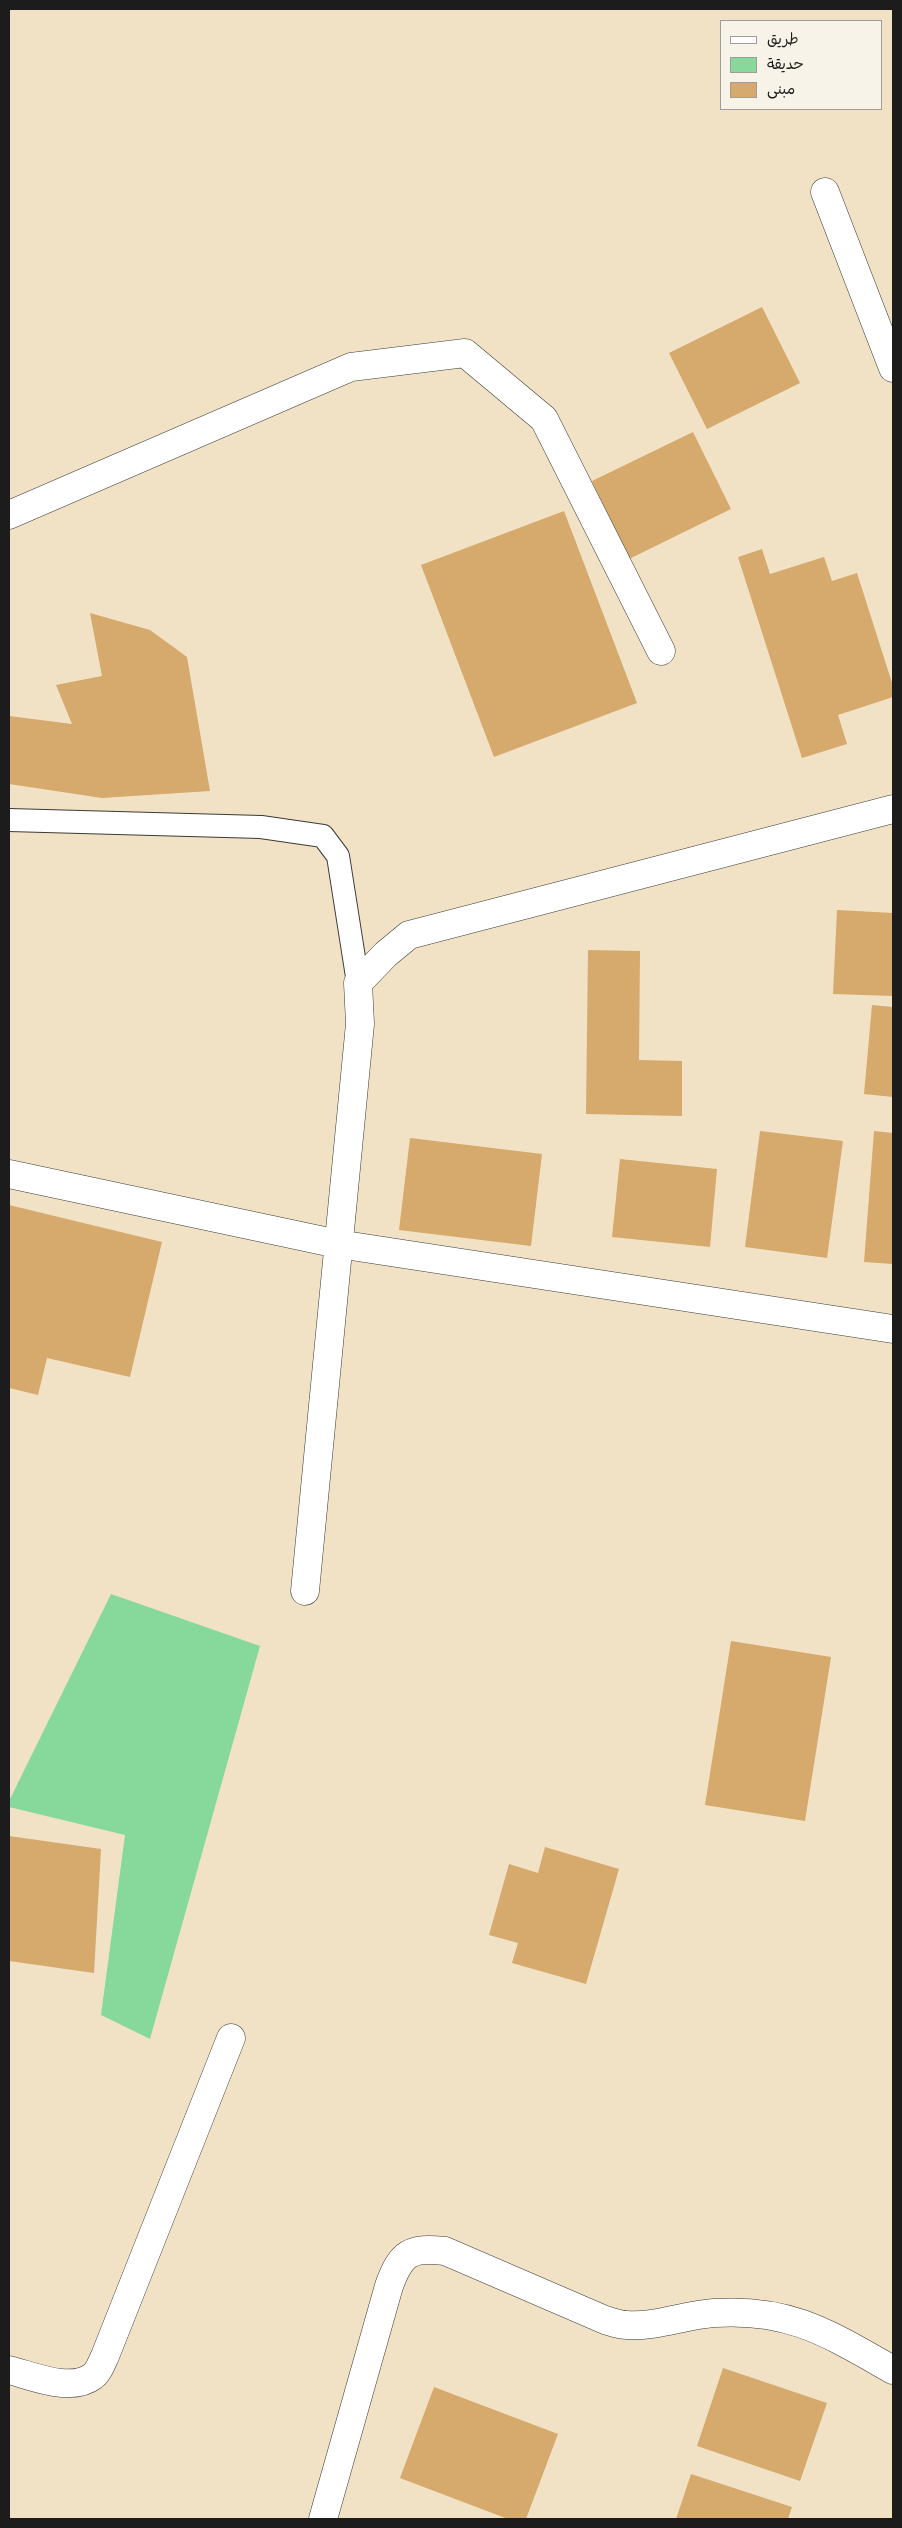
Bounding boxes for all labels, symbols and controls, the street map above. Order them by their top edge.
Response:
legend [720,20,882,110]
text: طريق [767,29,799,49]
text: حديقة [767,54,804,74]
text: مبنى [767,79,795,99]

